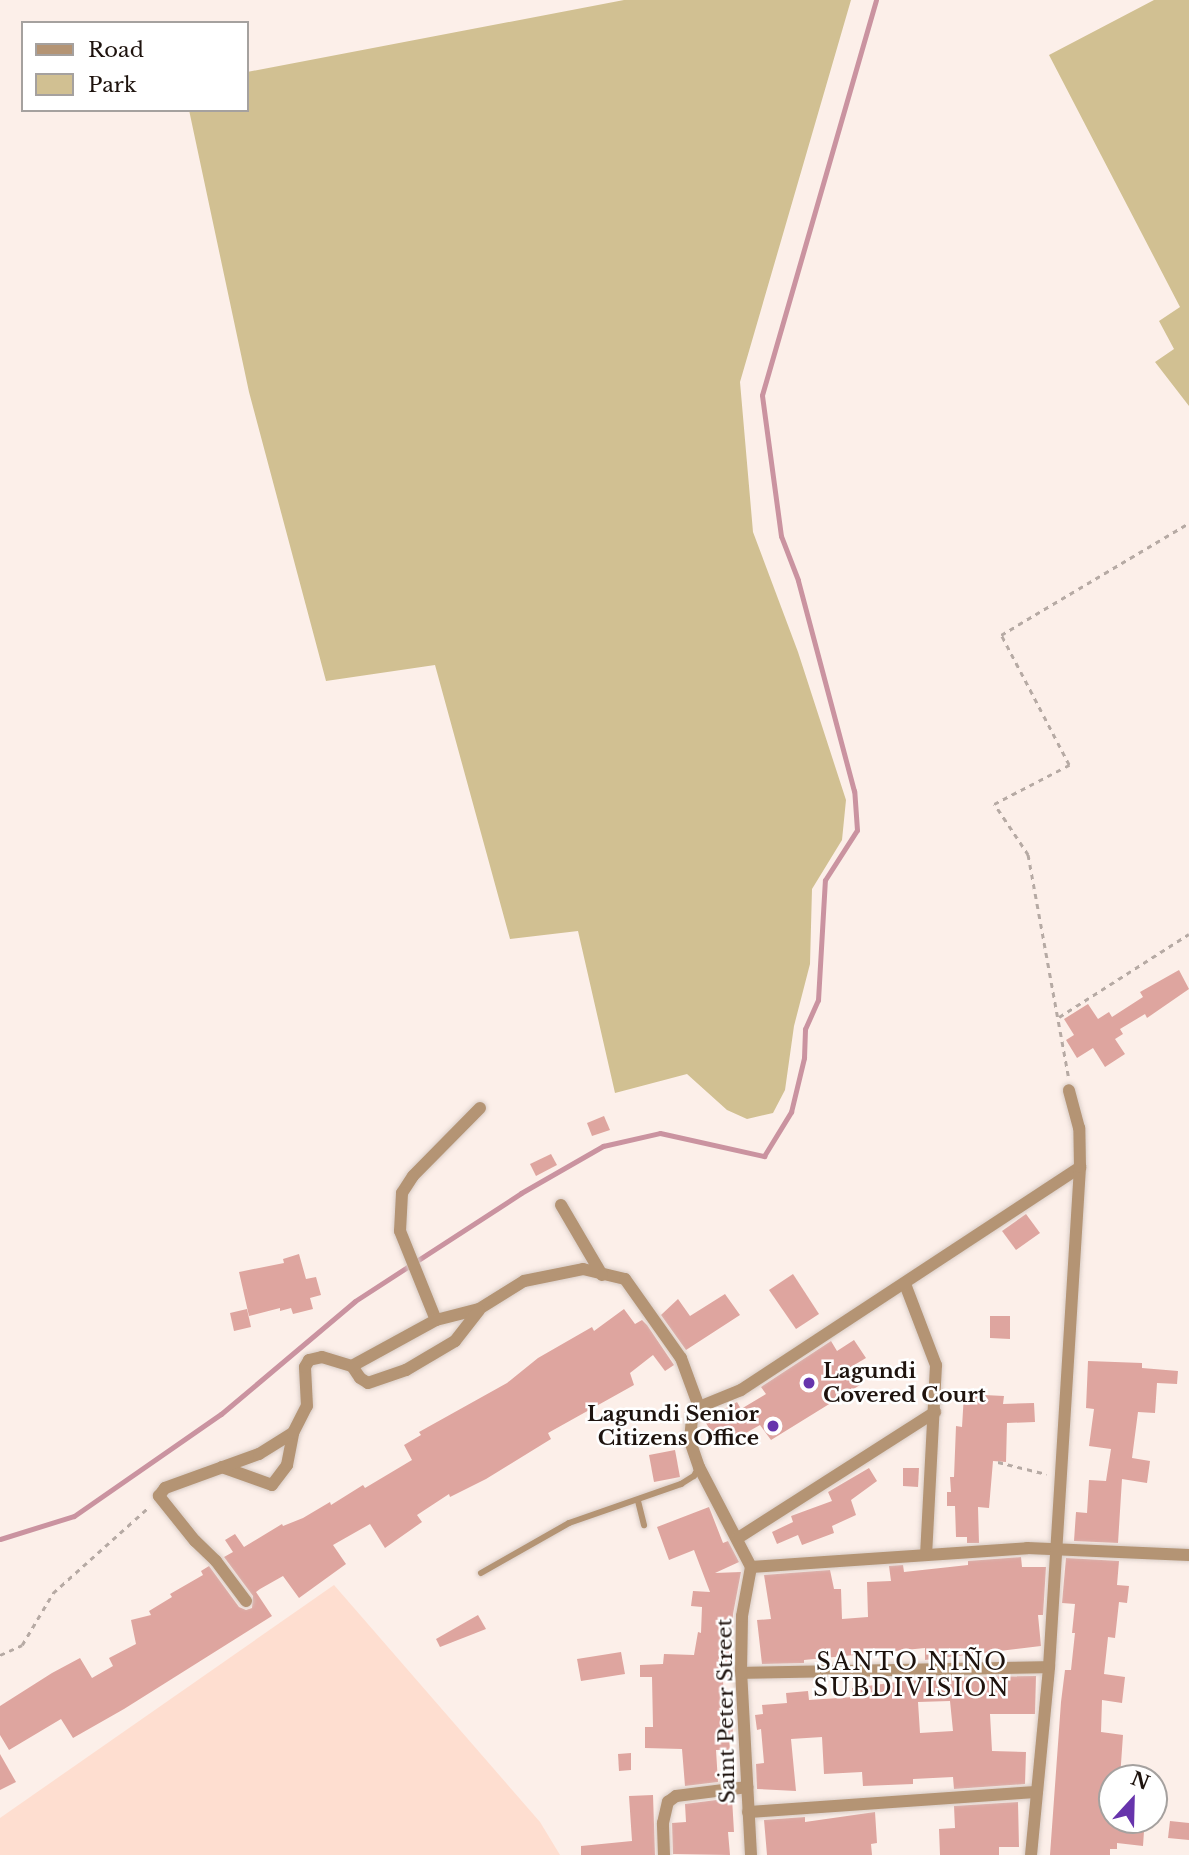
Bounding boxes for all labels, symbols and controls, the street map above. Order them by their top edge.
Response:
legend [21,21,248,112]
text: Road [88,37,144,63]
text: Park [88,72,137,98]
place label: Lagundi Covered Court [823,1358,986,1408]
marker: Lagundi Covered Court [801,1375,817,1391]
place label: Lagundi Senior Citizens Office [587,1401,759,1451]
marker: Lagundi Senior Citizens Office [765,1418,781,1434]
street label: Saint Peter Street [712,1618,740,1804]
district label: SANTO NIÑO SUBDIVISION [815,1648,1009,1702]
north arrow [1098,1764,1168,1834]
text: N [1128,1767,1153,1795]

